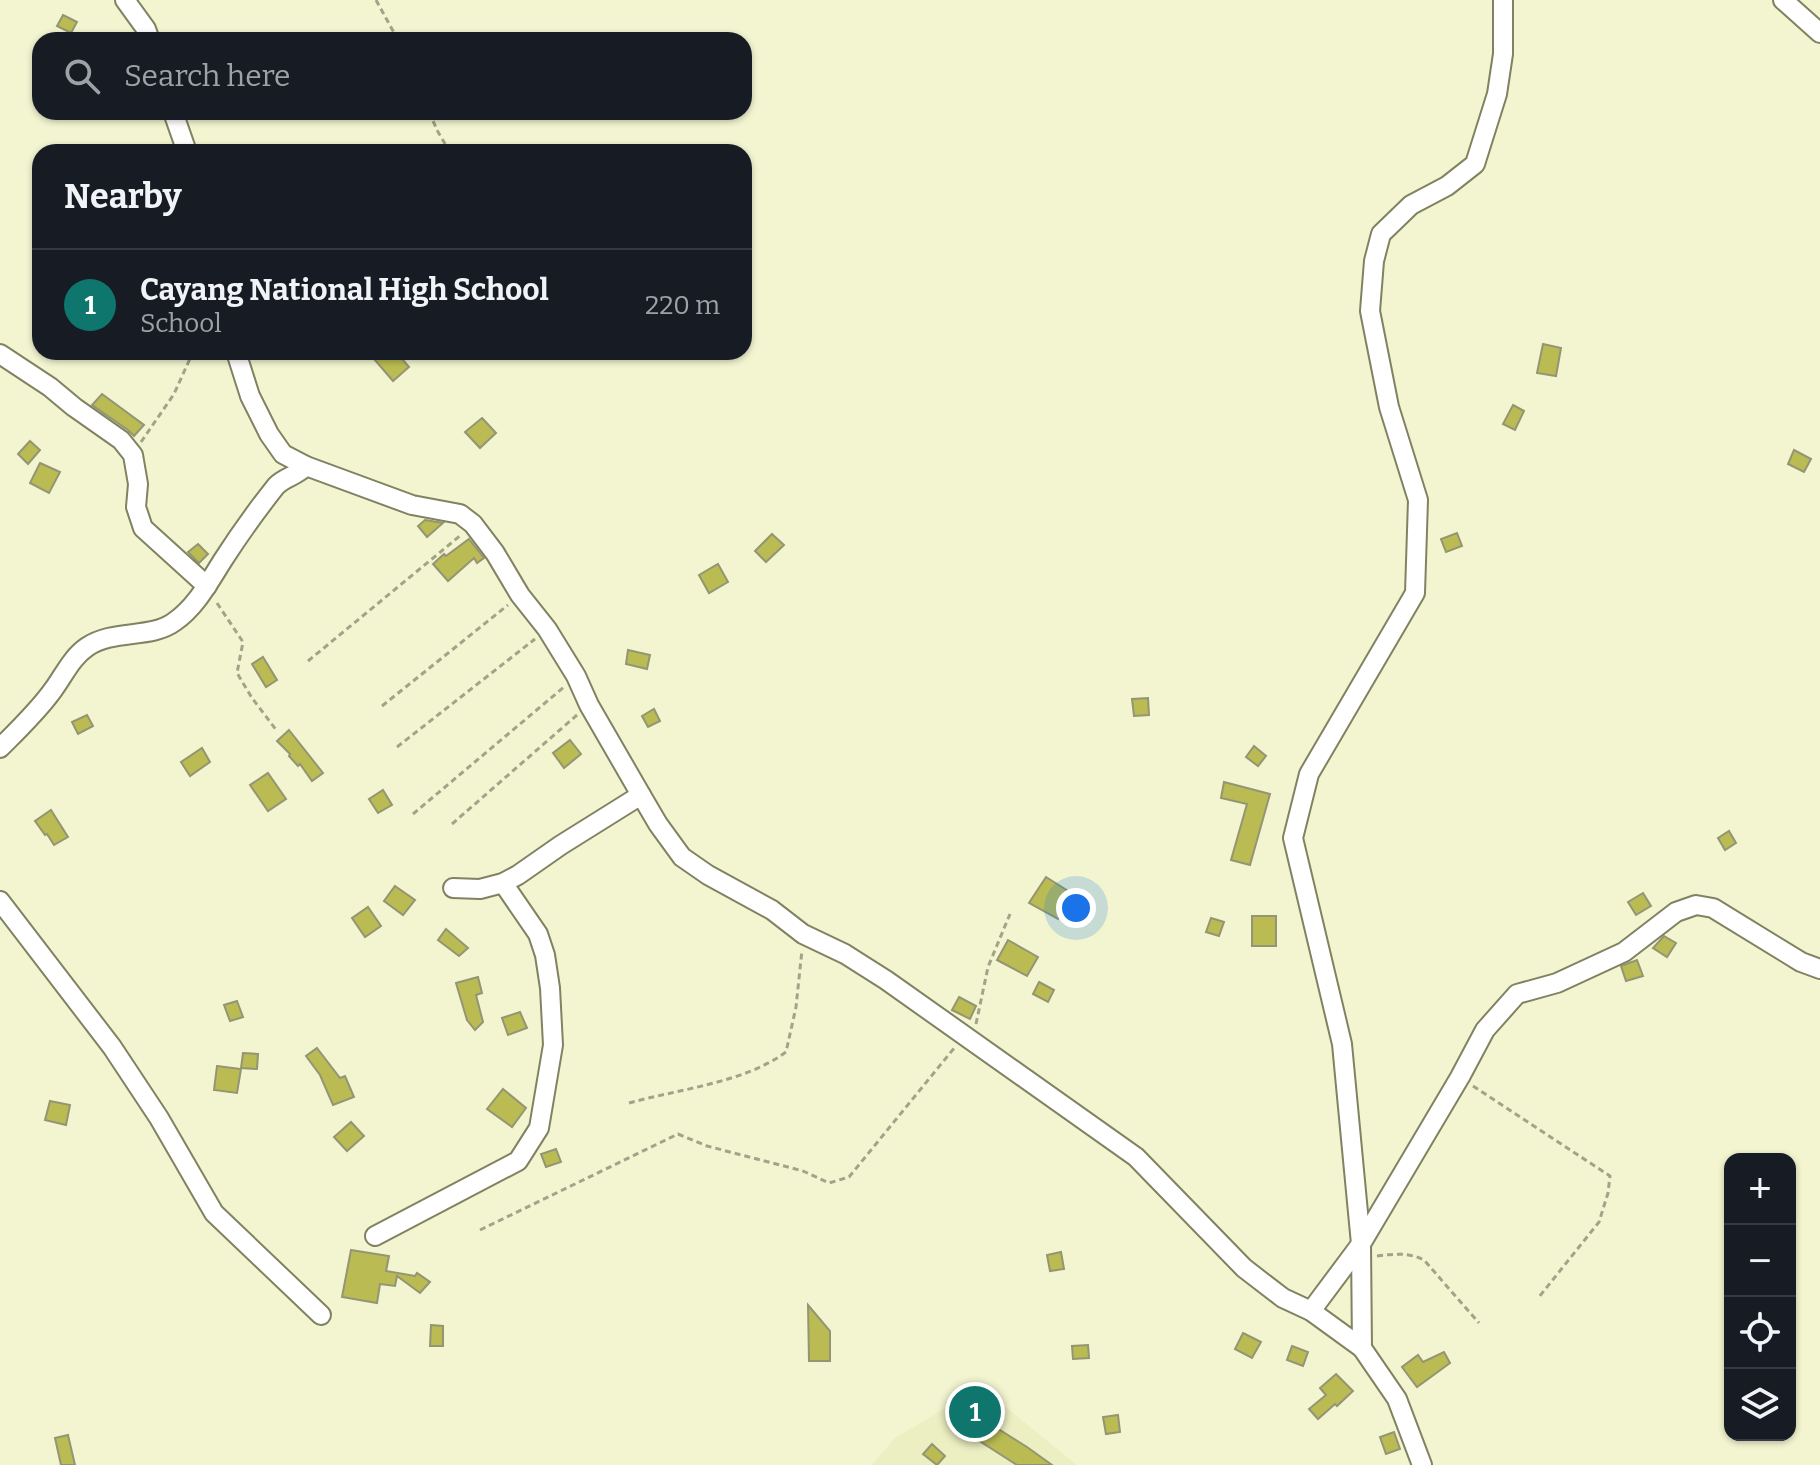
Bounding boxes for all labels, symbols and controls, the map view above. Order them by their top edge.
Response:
search box [32,32,752,120]
icon: search [60,54,104,98]
text: Search here [124,58,291,94]
text: Nearby [64,176,182,217]
text: Cayang National High School [140,272,549,308]
text: 1 [84,290,96,321]
text: 220 m [645,290,720,321]
text: School [140,308,222,339]
your location [1056,888,1096,928]
map controls [1724,1153,1796,1441]
button: + [1724,1153,1796,1225]
button: − [1724,1225,1796,1297]
button: locate [1724,1297,1796,1369]
button: layers [1724,1369,1796,1441]
pin: 1 [949,1382,1001,1442]

